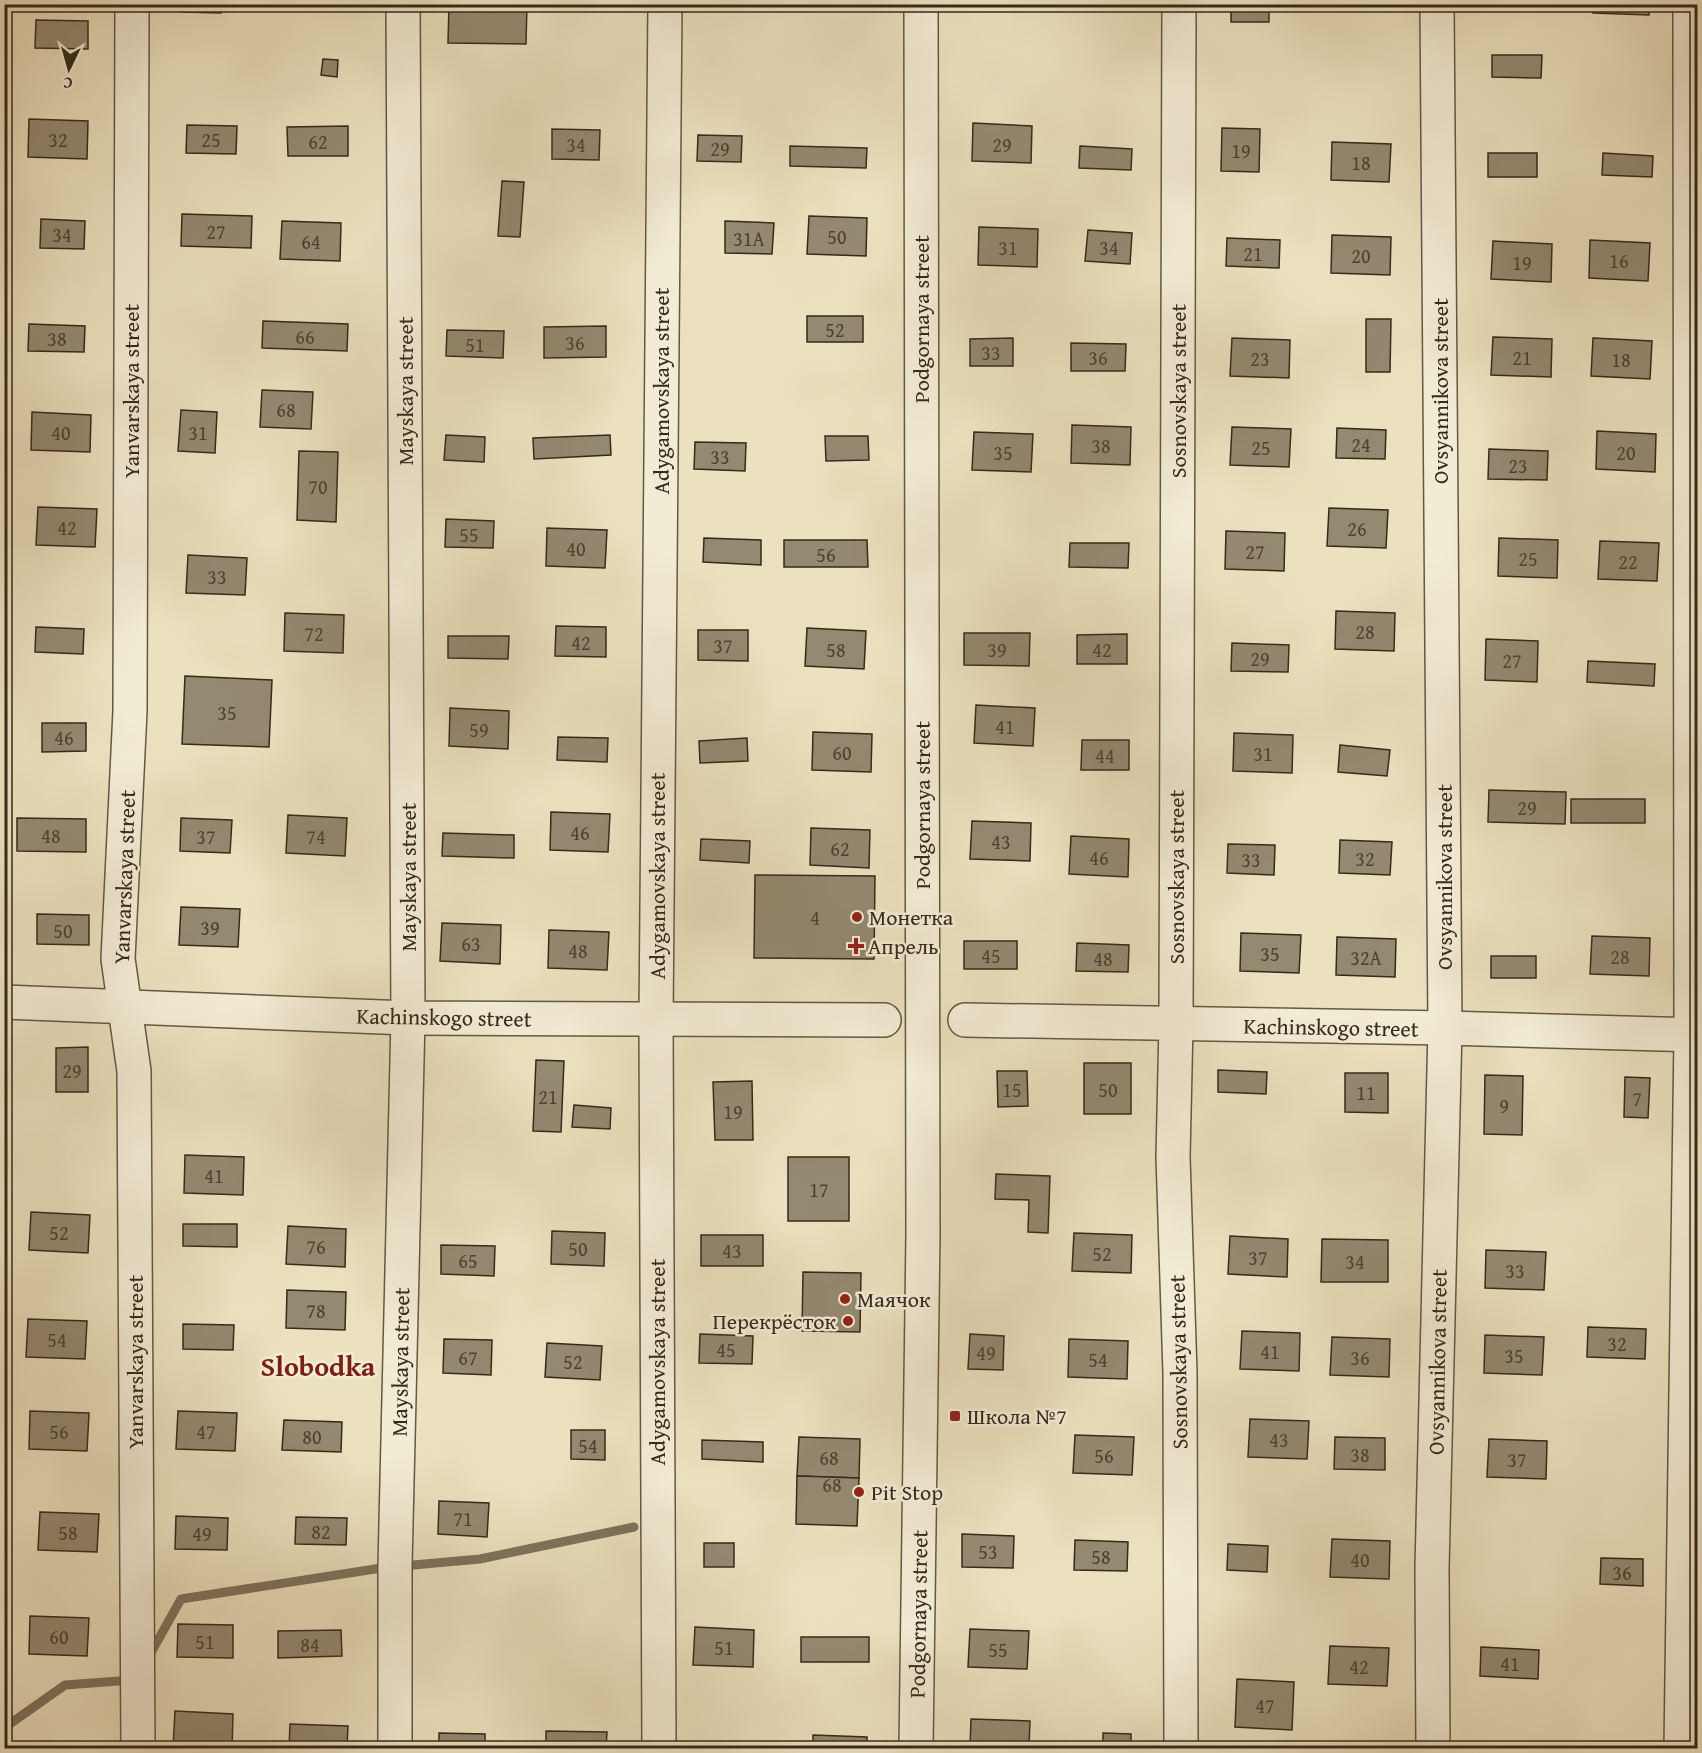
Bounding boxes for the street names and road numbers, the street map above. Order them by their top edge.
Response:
street label: Podgornaya street [905,235,937,403]
street label: Adygamovskaya street [645,287,677,494]
street label: Ovsyannikova street [1424,298,1456,484]
street label: Sosnovskaya street [1162,303,1194,478]
street label: Yanvarskaya street [115,304,147,478]
street label: Mayskaya street [389,316,421,466]
street label: Podgornaya street [906,721,938,889]
street label: Adygamovskaya street [641,772,673,979]
street label: Ovsyannikova street [1428,784,1460,970]
street label: Yanvarskaya street [105,789,143,965]
street label: Sosnovskaya street [1160,789,1192,964]
street label: Mayskaya street [392,802,424,952]
street label: Kachinskogo street [356,999,532,1035]
street label: Kachinskogo street [1243,1009,1419,1045]
street label: Adygamovskaya street [641,1258,673,1465]
street label: Ovsyannikova street [1419,1269,1455,1455]
street label: Sosnovskaya street [1160,1274,1196,1450]
street label: Yanvarskaya street [119,1275,151,1449]
street label: Mayskaya street [383,1287,417,1437]
street label: Podgornaya street [901,1529,935,1698]

